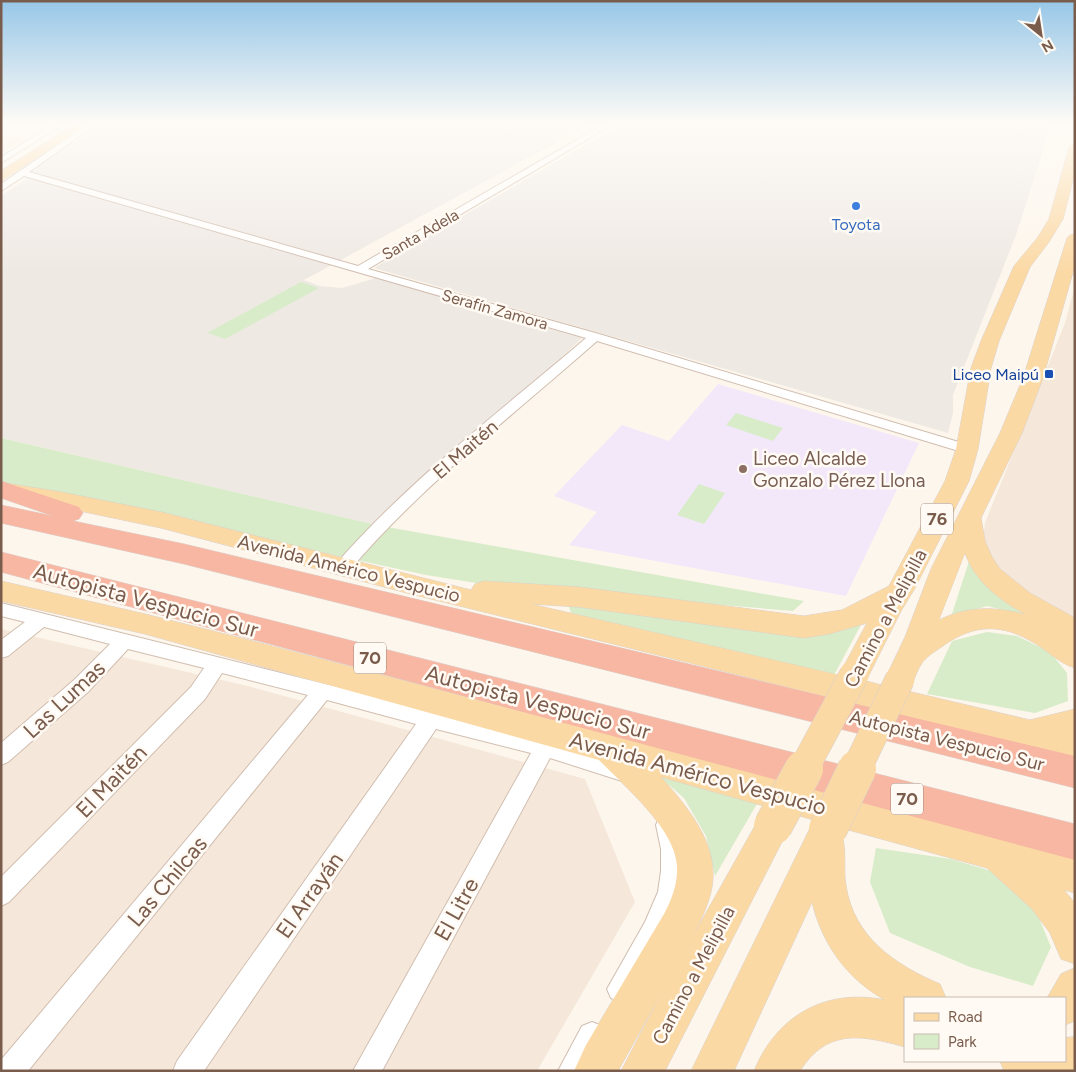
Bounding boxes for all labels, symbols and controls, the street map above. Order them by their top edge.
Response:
north arrow [1016,10,1066,60]
text: N [1038,36,1056,56]
marker: Toyota [850,200,862,212]
street label: Santa Adela [378,205,462,264]
place label: Toyota [832,215,880,234]
street label: Serafín Zamora [440,285,550,334]
place label: Liceo Maipú [953,365,1039,384]
marker: Liceo Maipú [1043,368,1055,380]
street label: El Maitén [428,415,502,484]
place label: Liceo Alcalde Gonzalo Pérez Llona [753,447,925,492]
marker: Liceo Alcalde Gonzalo Pérez Llona [737,463,749,475]
road number: 76 [921,504,953,534]
street label: Avenida Américo Vespucio [235,530,463,607]
street label: Camino a Melipilla [839,545,932,691]
street label: Autopista Vespucio Sur [30,557,262,644]
road number: 70 [354,642,386,674]
street label: Las Lumas [18,655,111,744]
street label: Autopista Vespucio Sur [422,659,654,746]
street label: Autopista Vespucio Sur [847,705,1047,776]
street label: Avenida Américo Vespucio [567,726,829,821]
street label: El Maitén [70,739,153,823]
road number: 70 [891,784,923,814]
street label: Las Chilcas [122,831,213,932]
street label: El Arrayán [270,847,349,944]
street label: El Litre [428,873,485,945]
street label: Camino a Melipilla [647,902,740,1048]
legend [904,997,1066,1062]
text: Road [948,1008,983,1026]
text: Park [948,1033,977,1051]

